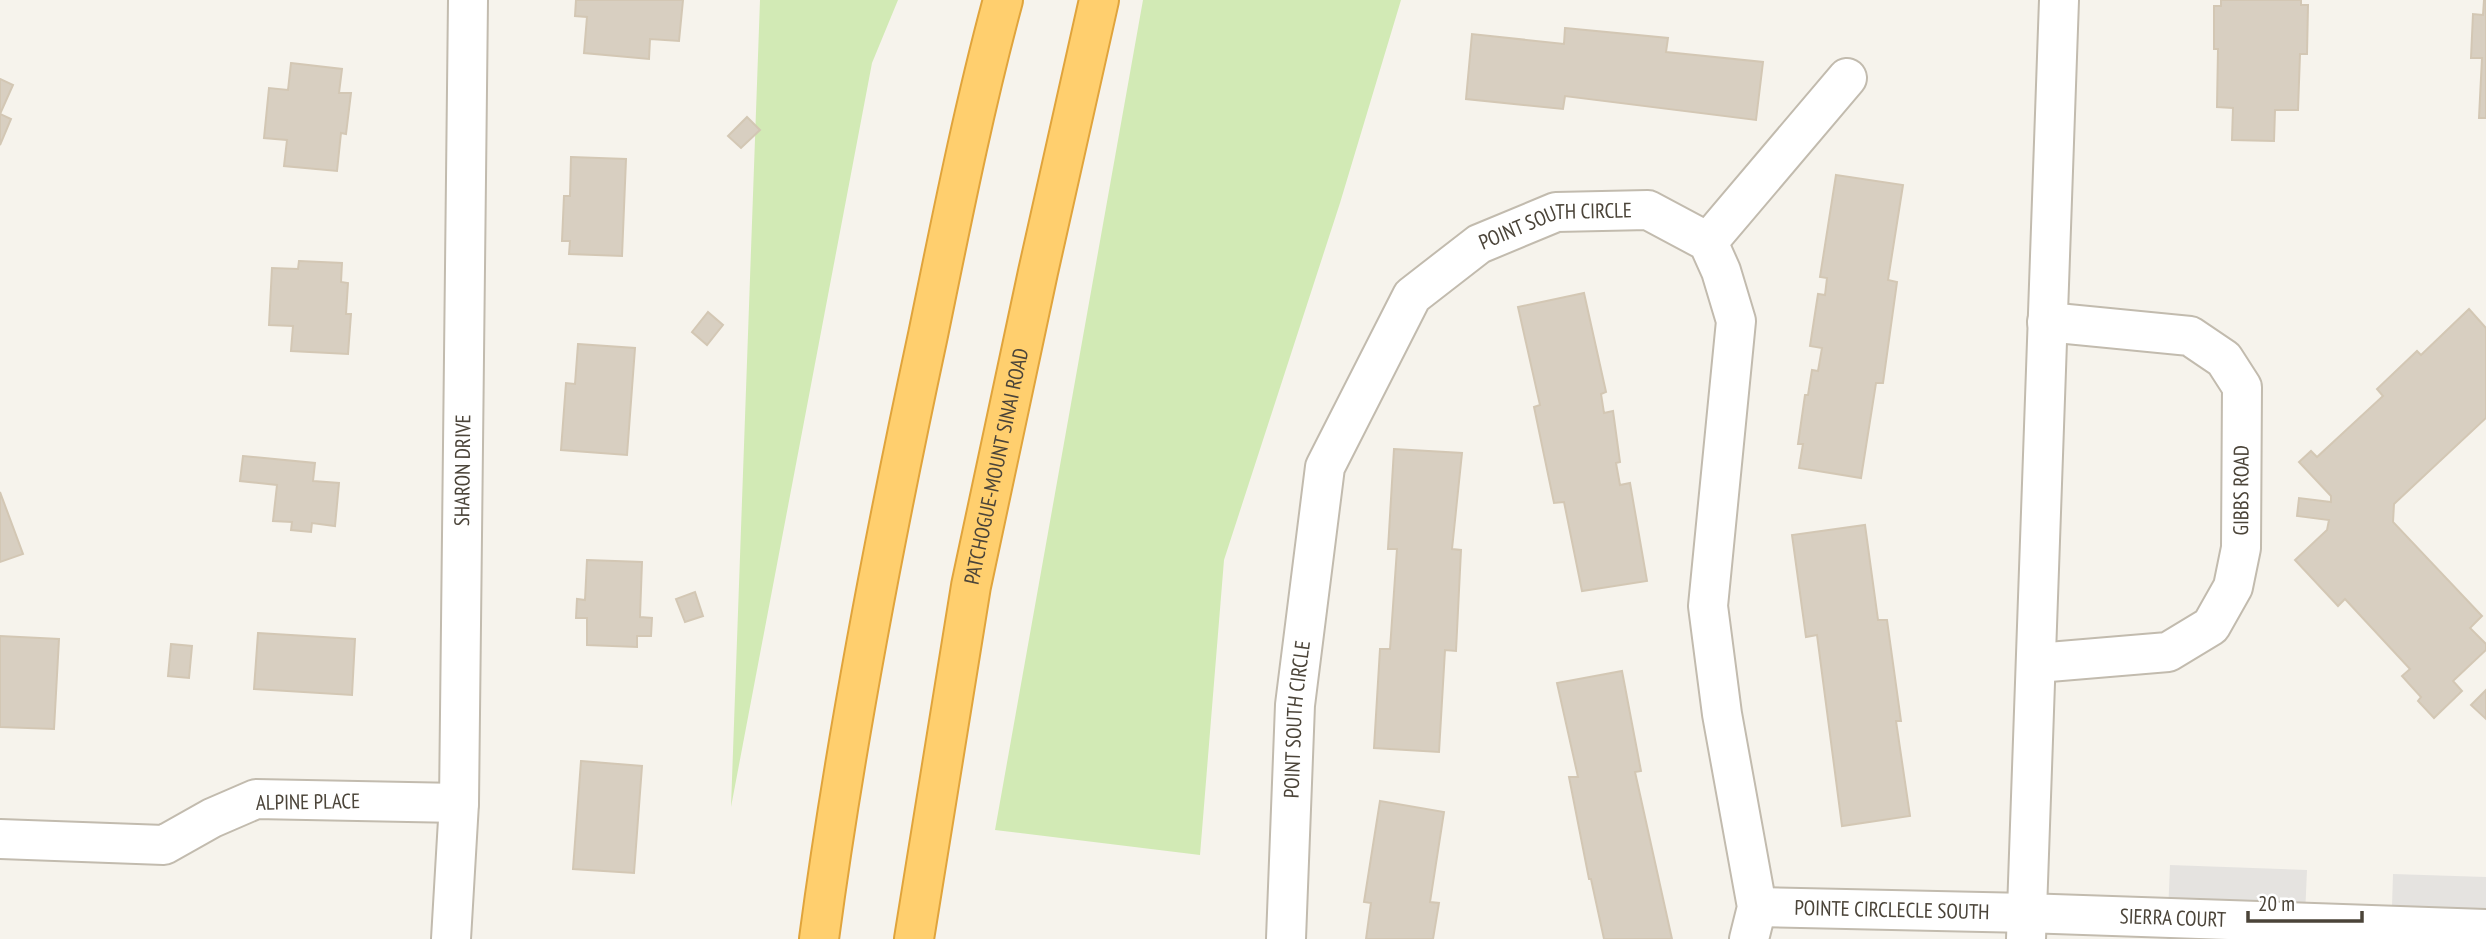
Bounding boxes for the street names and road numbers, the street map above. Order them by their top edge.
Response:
street label: POINT SOUTH CIRCLE [1475,196,1632,256]
street label: PATCHOGUE-MOUNT SINAI ROAD [958,345,1034,587]
street label: SHARON DRIVE [448,414,476,526]
street label: GIBBS ROAD [2227,445,2255,535]
street label: POINT SOUTH CIRCLE [1277,639,1316,799]
street label: ALPINE PLACE [256,787,360,816]
street label: POINTE CIRCLECLE SOUTH [1794,894,1990,925]
street label: SIERRA COURT [2119,902,2227,933]

